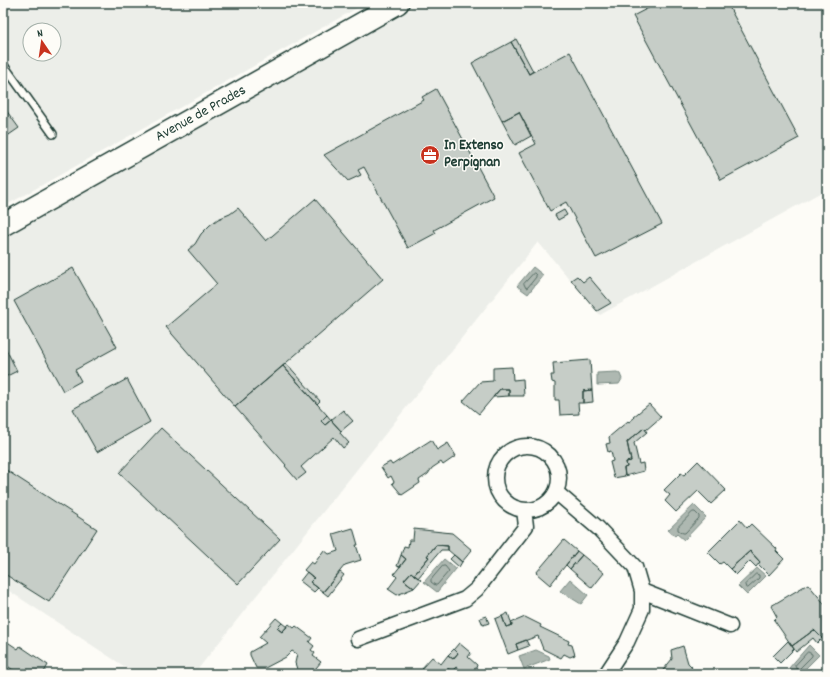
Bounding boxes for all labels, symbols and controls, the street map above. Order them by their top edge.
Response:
north arrow [22,22,62,62]
text: N [36,26,45,43]
street label: Avenue de Prades [152,80,250,148]
place label: In Extenso Perpignan [444,135,504,174]
office icon: In Extenso Perpignan [419,144,441,166]

